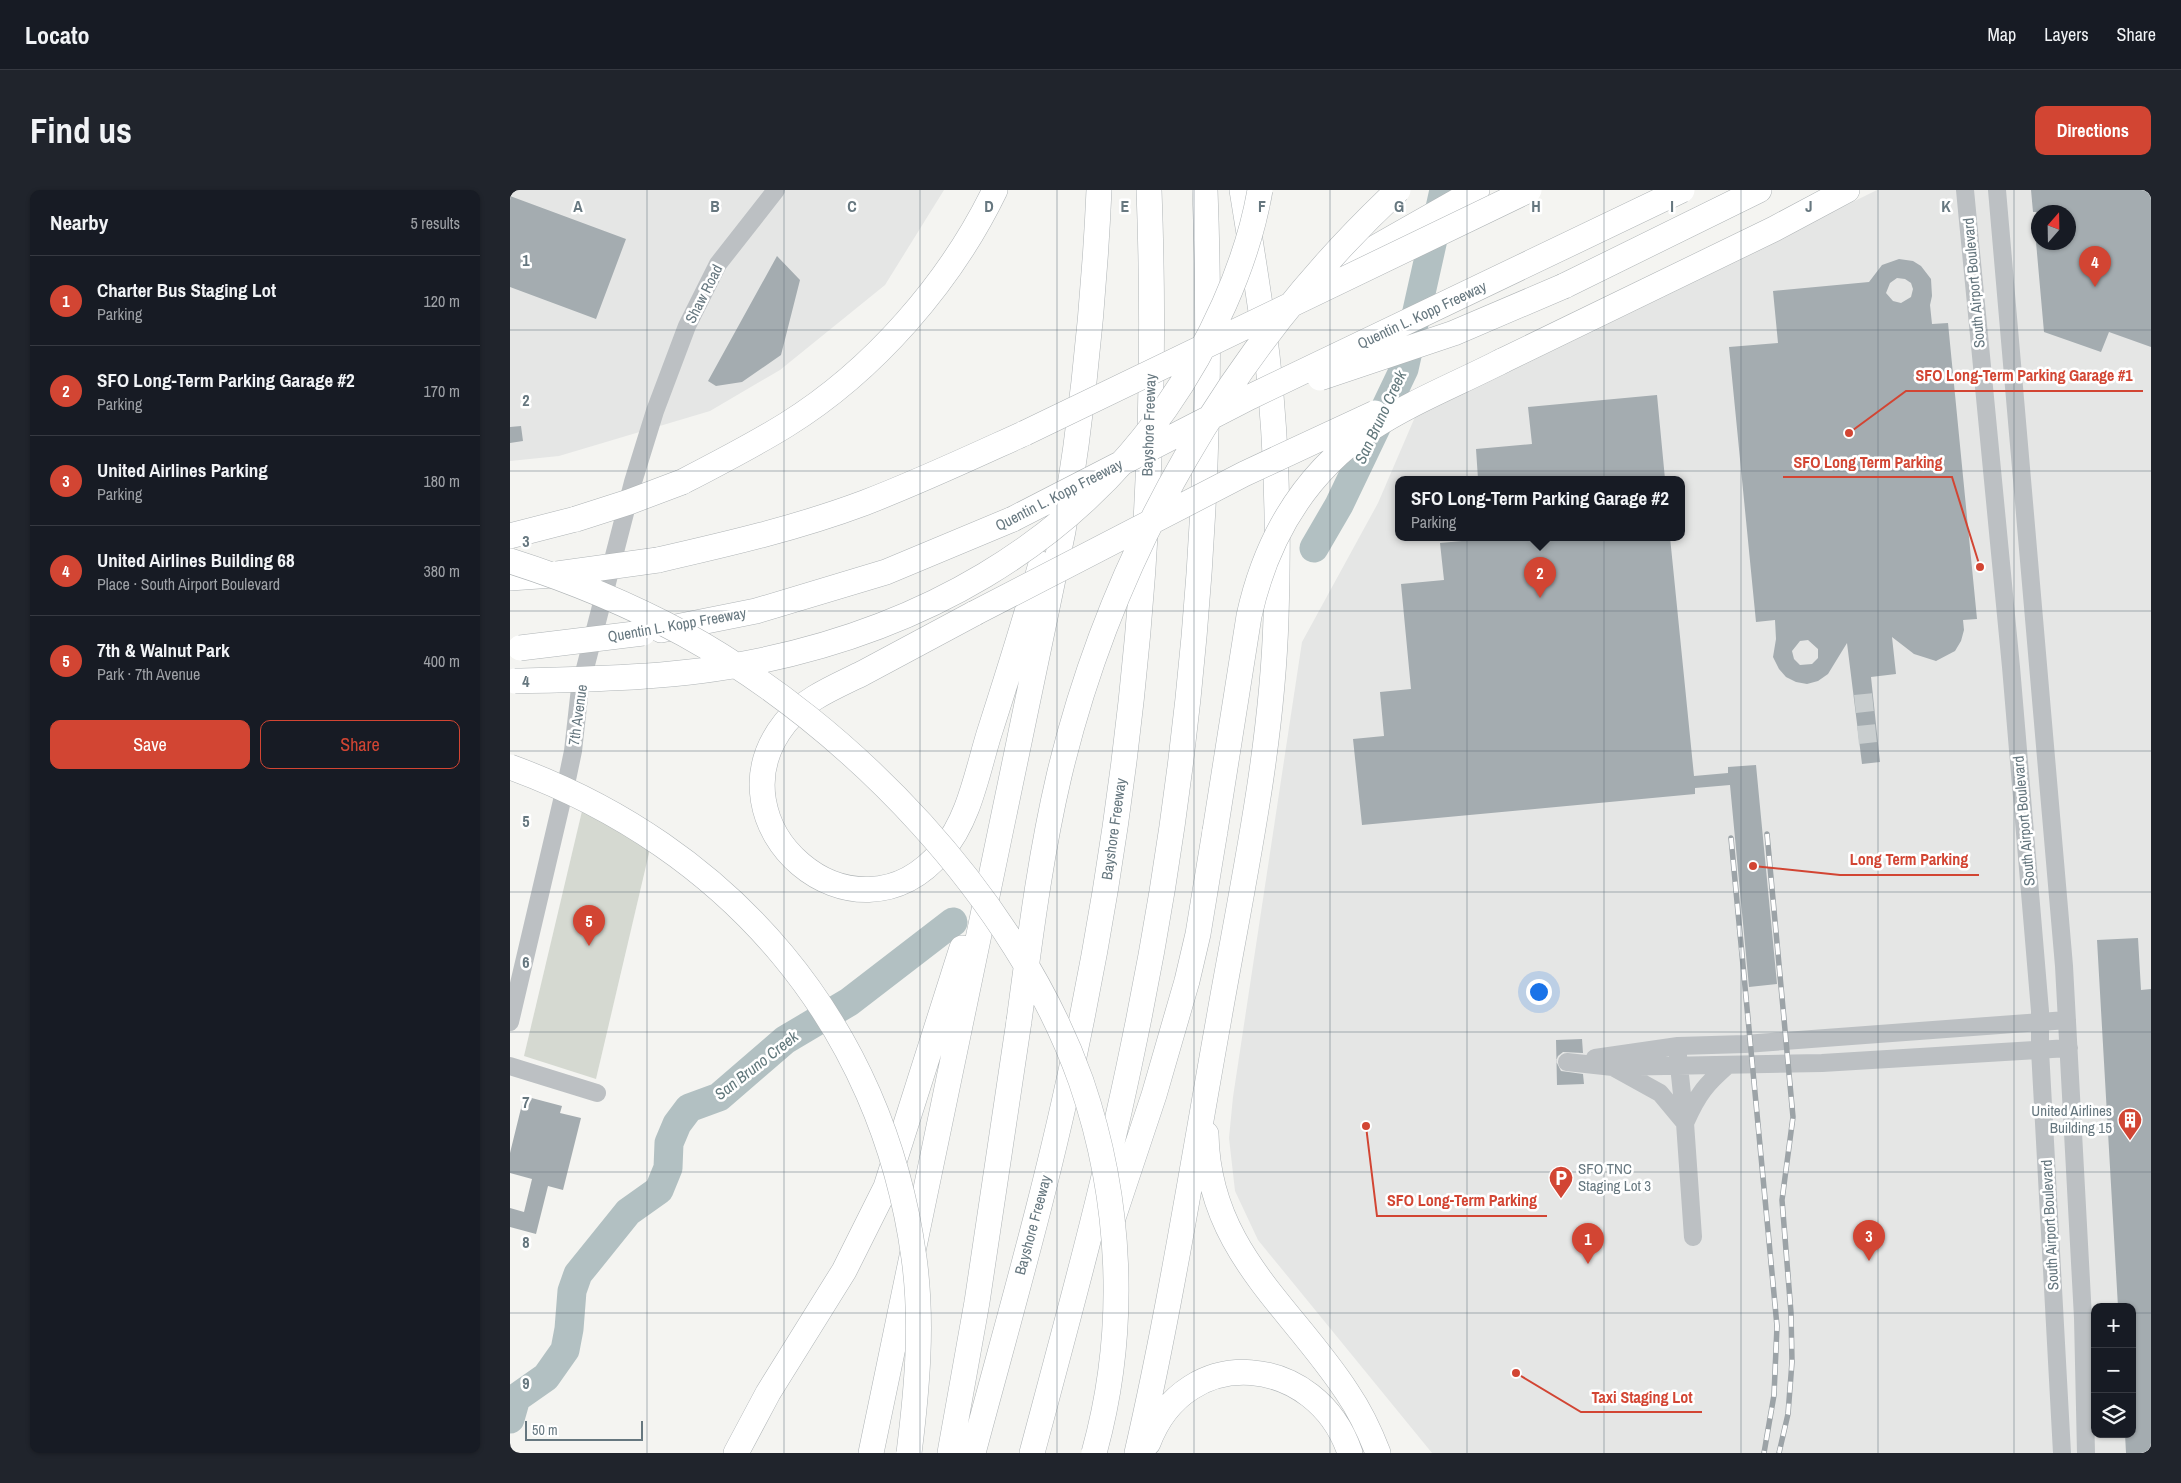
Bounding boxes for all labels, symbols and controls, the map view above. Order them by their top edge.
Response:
text: Locato [25,19,90,51]
text: Map [1988,22,2016,47]
text: Layers [2044,22,2089,47]
text: Share [2117,22,2156,47]
button: Directions [2035,106,2151,155]
text: Find us [30,107,132,154]
text: A [573,195,583,217]
text: B [710,195,720,217]
text: C [847,195,857,217]
text: D [984,195,994,217]
text: E [1121,195,1130,217]
text: F [1258,195,1266,217]
text: G [1394,195,1404,217]
text: H [1531,195,1541,217]
text: I [1670,195,1674,217]
text: J [1805,195,1813,217]
text: K [1941,195,1951,217]
north arrow [2031,205,2076,250]
text: Nearby [50,208,108,237]
text: 5 results [410,212,460,234]
street label: South Airport Boulevard [1957,217,1990,349]
pin: 4 [2079,246,2111,287]
text: 1 [522,249,530,271]
street label: Shaw Road [680,261,727,327]
street label: Quentin L. Kopp Freeway [1354,275,1491,354]
text: Charter Bus Staging Lot [97,277,276,303]
text: 1 [62,290,70,312]
text: 120 m [424,290,460,312]
text: Parking [97,303,142,325]
callout: SFO Long-Term Parking Garage #1 [1906,360,2143,391]
text: SFO Long-Term Parking Garage #1 [1915,364,2133,386]
water label: San Bruno Creek [1349,366,1411,467]
text: SFO Long-Term Parking Garage #2 [97,367,355,393]
street label: Bayshore Freeway [1136,373,1161,477]
text: 2 [62,380,70,402]
text: 170 m [424,380,460,402]
text: 2 [522,389,530,411]
text: Parking [97,393,142,415]
callout: SFO Long Term Parking [1783,446,1952,477]
text: SFO Long Term Parking [1793,451,1943,473]
street label: Quentin L. Kopp Freeway [992,453,1127,536]
text: United Airlines Parking [97,457,268,483]
text: 3 [62,470,70,492]
text: 180 m [424,470,460,492]
popup [1395,476,1685,541]
text: Parking [97,483,142,505]
text: SFO Long-Term Parking Garage #2 [1411,485,1669,511]
text: Parking [1411,511,1456,533]
text: 3 [522,530,530,552]
text: United Airlines Building 68 [97,547,295,573]
pin: 2 [1524,557,1556,598]
text: 4 [62,560,70,582]
text: 380 m [424,560,460,582]
text: Place · South Airport Boulevard [97,573,280,595]
street label: Quentin L. Kopp Freeway [606,602,749,647]
text: 7th & Walnut Park [97,637,230,663]
text: 5 [62,650,70,672]
text: 400 m [424,650,460,672]
text: Park · 7th Avenue [97,663,200,685]
text: 4 [522,670,530,692]
street label: 7th Avenue [563,683,592,747]
button: Save [50,720,250,769]
button: Share [260,720,460,769]
street label: South Airport Boulevard [2007,755,2040,887]
street label: Bayshore Freeway [1096,776,1131,881]
text: 5 [522,810,530,832]
callout: Long Term Parking [1840,844,1979,875]
text: Long Term Parking [1850,848,1968,870]
pin: 5 [573,905,605,946]
text: 6 [522,951,530,973]
your location [1526,979,1552,1005]
water label: San Bruno Creek [710,1025,803,1105]
text: 7 [522,1091,530,1113]
place label: United Airlines Building 15 [2031,1100,2112,1138]
building icon: United Airlines Building 15 [2117,1107,2143,1141]
place label: SFO TNC Staging Lot 3 [1578,1158,1651,1196]
street label: South Airport Boulevard [2036,1159,2063,1291]
parking icon: SFO TNC Staging Lot 3 [1548,1165,1574,1199]
street label: Bayshore Freeway [1009,1172,1056,1277]
callout: SFO Long-Term Parking [1377,1185,1547,1216]
text: SFO Long-Term Parking [1387,1189,1537,1211]
pin: 3 [1853,1220,1885,1261]
pin: 1 [1572,1223,1604,1264]
text: 8 [522,1231,530,1253]
map controls [2091,1303,2136,1438]
button: + [2091,1303,2136,1348]
button: − [2091,1348,2136,1393]
text: 9 [522,1372,530,1394]
callout: Taxi Staging Lot [1581,1381,1702,1412]
text: Taxi Staging Lot [1591,1386,1693,1408]
button: layers [2091,1393,2136,1438]
scale bar [525,1418,642,1441]
text: 50 m [532,1421,558,1439]

